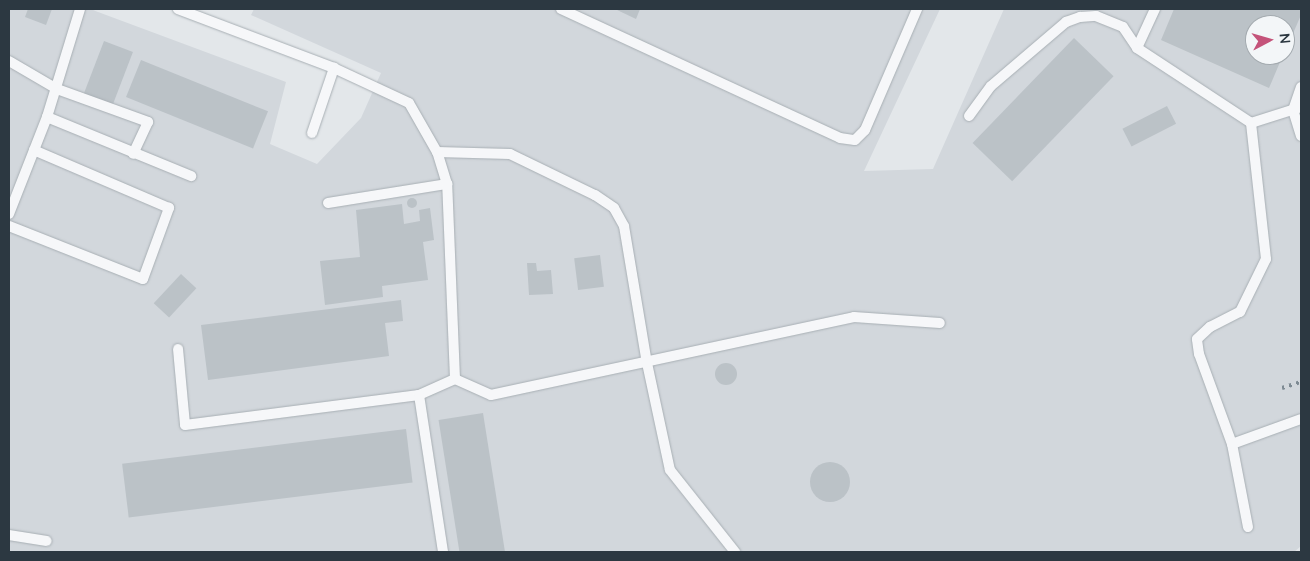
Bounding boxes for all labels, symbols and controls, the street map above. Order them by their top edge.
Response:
north arrow [1245,15,1295,65]
text: N [1274,32,1294,45]

